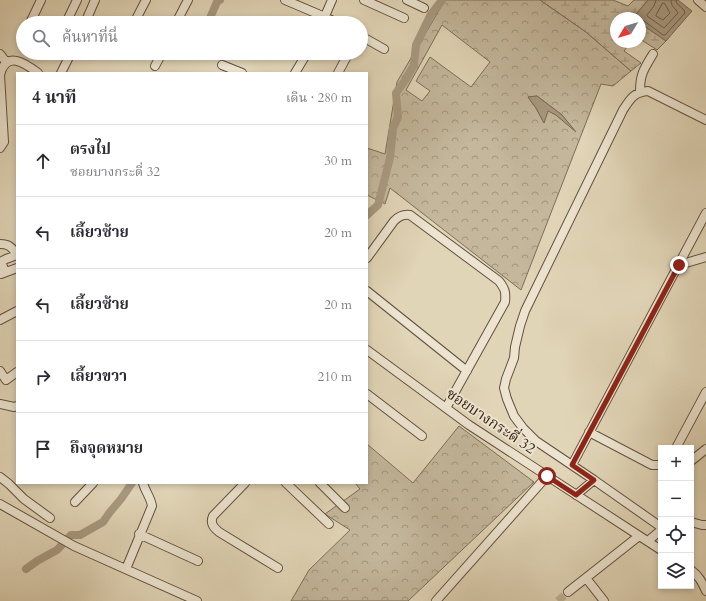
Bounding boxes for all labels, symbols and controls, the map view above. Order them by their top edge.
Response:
north arrow [610,12,646,48]
search box [16,16,368,60]
icon: search [30,27,52,49]
text: ค้นหาที่นี่ [62,27,118,47]
text: 4 นาที [32,86,76,109]
text: เดิน · 280 m [286,89,352,107]
text: ตรงไป [70,139,111,159]
icon: ahead [32,150,54,172]
text: 30 m [324,152,352,170]
text: ซอยบางกระดี่ 32 [70,163,160,181]
icon: left [32,222,54,244]
text: เลี้ยวซ้าย [70,222,129,242]
text: 20 m [324,224,352,242]
route end [670,256,688,274]
icon: left [32,294,54,316]
text: เลี้ยวซ้าย [70,294,129,314]
text: 20 m [324,296,352,314]
icon: right [32,366,54,388]
text: เลี้ยวขวา [70,366,127,386]
text: 210 m [318,368,352,386]
street label: ซอยบางกระดี่ 32 [442,383,540,458]
icon: arrive [32,438,54,460]
text: ถึงจุดหมาย [70,438,143,458]
map controls [658,445,694,589]
button: + [658,445,694,481]
route start [538,467,556,485]
button: − [658,481,694,517]
button: locate [658,517,694,553]
button: layers [658,553,694,589]

